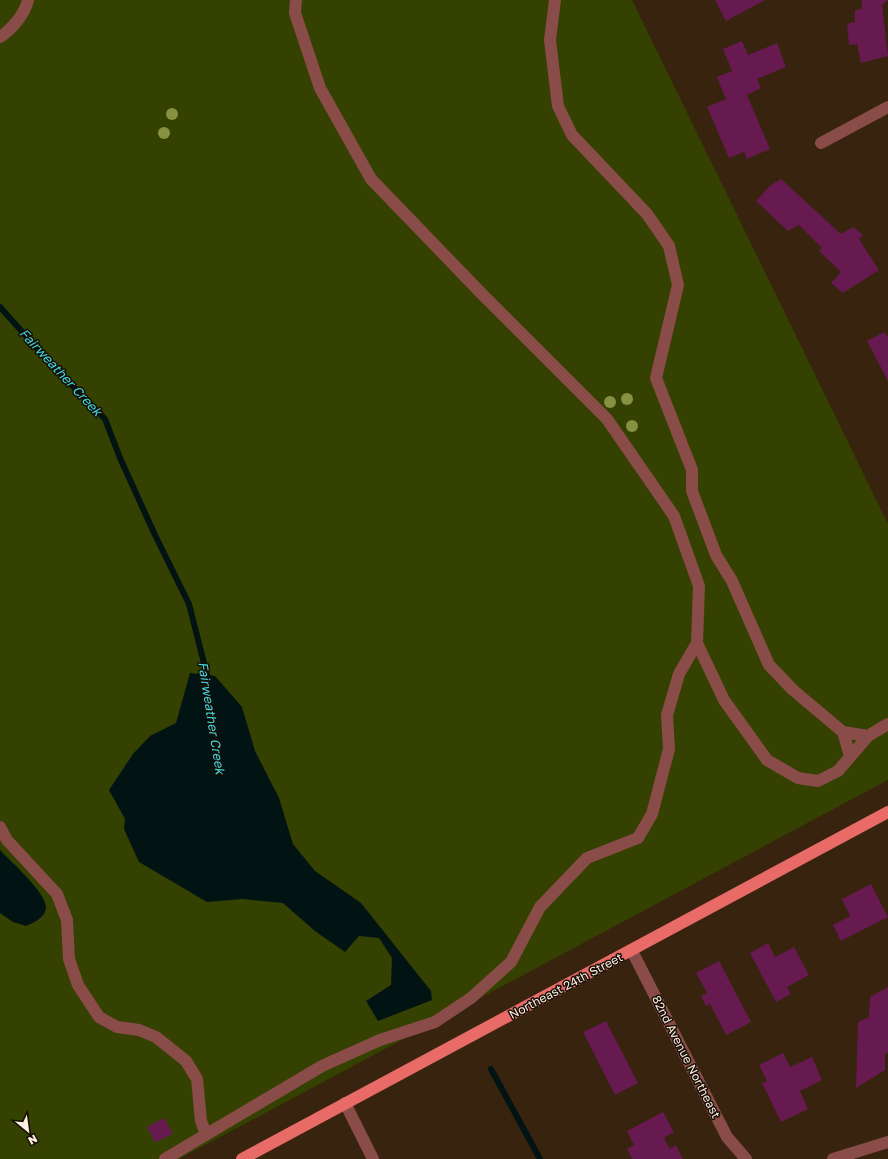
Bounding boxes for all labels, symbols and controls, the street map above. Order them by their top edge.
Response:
water label: Fairweather Creek [16,325,107,420]
water label: Fairweather Creek [195,660,229,777]
street label: Northeast 24th Street [506,949,625,1022]
street label: 82nd Avenue Northeast [649,993,724,1121]
north arrow [8,1111,48,1151]
text: N [26,1132,40,1148]

